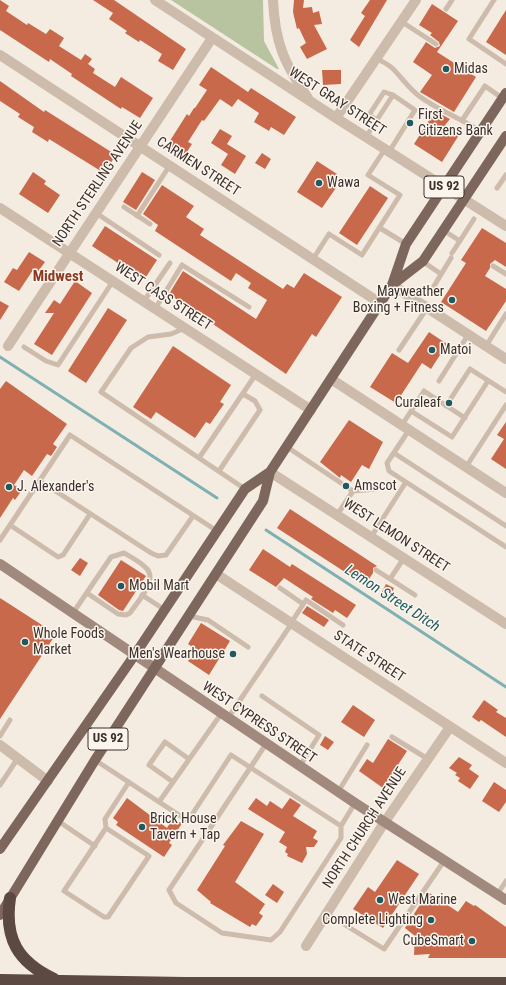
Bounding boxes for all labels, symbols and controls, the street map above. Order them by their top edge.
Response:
place label: Midas [454,61,488,77]
street label: WEST GRAY STREET [285,64,389,140]
marker: Midas [441,64,451,74]
place label: First Citizens Bank [418,107,493,140]
street label: NORTH STERLING AVENUE [50,118,146,250]
marker: First Citizens Bank [405,118,415,128]
street label: CARMEN STREET [153,134,243,200]
place label: Wawa [327,175,360,191]
road number: US 92 [424,176,464,198]
marker: Wawa [314,178,324,188]
street label: WEST CASS STREET [111,259,215,335]
district label: Midwest [33,268,83,286]
place label: Mayweather Boxing + Fitness [353,284,444,316]
marker: Mayweather Boxing + Fitness [447,295,457,305]
place label: Matoi [440,342,472,358]
marker: Matoi [427,345,437,355]
place label: Curaleaf [395,395,441,411]
marker: Curaleaf [444,398,454,408]
place label: Amscot [354,478,397,494]
place label: J. Alexander's [17,479,94,495]
marker: Amscot [341,481,351,491]
marker: J. Alexander's [4,482,14,492]
street label: WEST LEMON STREET [340,495,452,577]
water label: Lemon Street Ditch [341,562,443,636]
place label: Mobil Mart [129,578,189,594]
marker: Mobil Mart [116,581,126,591]
place label: Whole Foods Market [33,626,104,658]
street label: STATE STREET [330,628,408,686]
marker: Whole Foods Market [20,637,30,647]
place label: Men's Wearhouse [129,646,225,662]
marker: Men's Wearhouse [228,649,238,659]
street label: WEST CYPRESS STREET [199,679,319,767]
road number: US 92 [88,728,128,750]
street label: NORTH CHURCH AVENUE [320,764,410,892]
place label: Brick House Tavern + Tap [150,811,220,844]
marker: Brick House Tavern + Tap [137,822,147,832]
place label: West Marine [388,892,457,908]
marker: West Marine [375,895,385,905]
place label: Complete Lighting [322,912,423,928]
marker: Complete Lighting [426,915,436,925]
place label: CubeSmart [403,933,464,949]
marker: CubeSmart [467,936,477,946]

